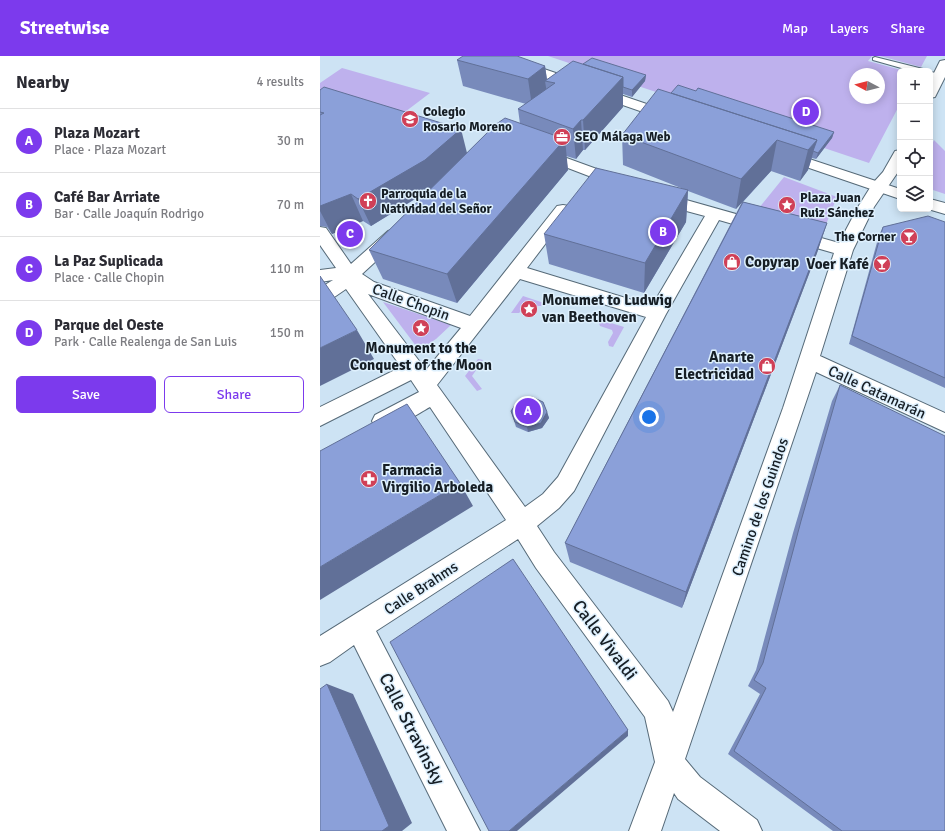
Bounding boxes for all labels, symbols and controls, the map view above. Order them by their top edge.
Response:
text: Streetwise [20,16,110,40]
text: Map [782,20,808,37]
text: Layers [830,20,869,37]
text: Share [891,20,925,37]
north arrow [849,68,885,104]
map controls [897,68,933,212]
button: + [897,68,933,104]
text: Nearby [16,72,69,93]
text: 4 results [256,74,304,90]
pin: D [793,97,819,127]
place label: Colegio Rosario Moreno [423,104,512,135]
button: − [897,104,933,140]
school or university icon: Colegio Rosario Moreno [400,109,420,129]
text: Plaza Mozart [54,124,140,142]
office icon: SEO Málaga Web [552,127,572,147]
place label: SEO Málaga Web [575,129,671,145]
text: A [25,133,33,149]
text: 30 m [277,133,304,149]
button: locate [897,140,933,176]
text: Place · Plaza Mozart [54,142,166,158]
button: layers [897,176,933,212]
place label: Parroquia de la Natividad del Señor [381,186,493,217]
text: Café Bar Arriate [54,188,160,206]
place label: Plaza Juan Ruiz Sánchez [800,190,874,221]
church icon: Parroquia de la Natividad del Señor [358,191,378,211]
place icon: Plaza Juan Ruiz Sánchez [777,195,797,215]
text: B [25,197,33,213]
text: 70 m [277,197,304,213]
text: Bar · Calle Joaquín Rodrigo [54,206,204,222]
pin: B [650,217,676,247]
pin: C [337,219,363,249]
bar icon: The Corner [899,227,919,247]
place label: The Corner [834,229,897,245]
text: La Paz Suplicada [54,252,163,270]
shop icon: Copyrap [722,252,742,272]
place label: Copyrap [745,253,799,271]
bar icon: Voer Kafé [872,254,892,274]
place label: Voer Kafé [806,255,869,273]
text: C [25,261,33,277]
text: 110 m [270,261,304,277]
text: Place · Calle Chopin [54,270,164,286]
street label: Calle Chopin [370,280,452,324]
place label: Monumet to Ludwig van Beethoven [541,291,672,326]
place icon: Monumet to Ludwig van Beethoven [519,299,539,319]
text: Parque del Oeste [54,316,164,334]
place icon: Monument to the Conquest of the Moon [411,318,431,338]
text: D [25,325,33,341]
text: 150 m [270,325,304,341]
text: Park · Calle Realenga de San Luis [54,334,237,350]
place label: Monument to the Conquest of the Moon [350,339,492,374]
place label: Anarte Electricidad [674,348,754,383]
shop icon: Anarte Electricidad [757,356,777,376]
street label: Calle Catamarán [825,361,929,423]
button: Save [16,376,156,413]
button: Share [164,376,304,413]
pin: A [515,396,541,426]
your location [639,407,659,427]
street label: Camino de los Guindos [728,435,792,578]
place label: Farmacia Virgilio Arboleda [382,461,493,496]
pharmacy icon: Farmacia Virgilio Arboleda [359,469,379,489]
street label: Calle Brahms [381,557,462,619]
street label: Calle Vivaldi [568,595,642,685]
street label: Calle Stravinsky [374,669,450,789]

